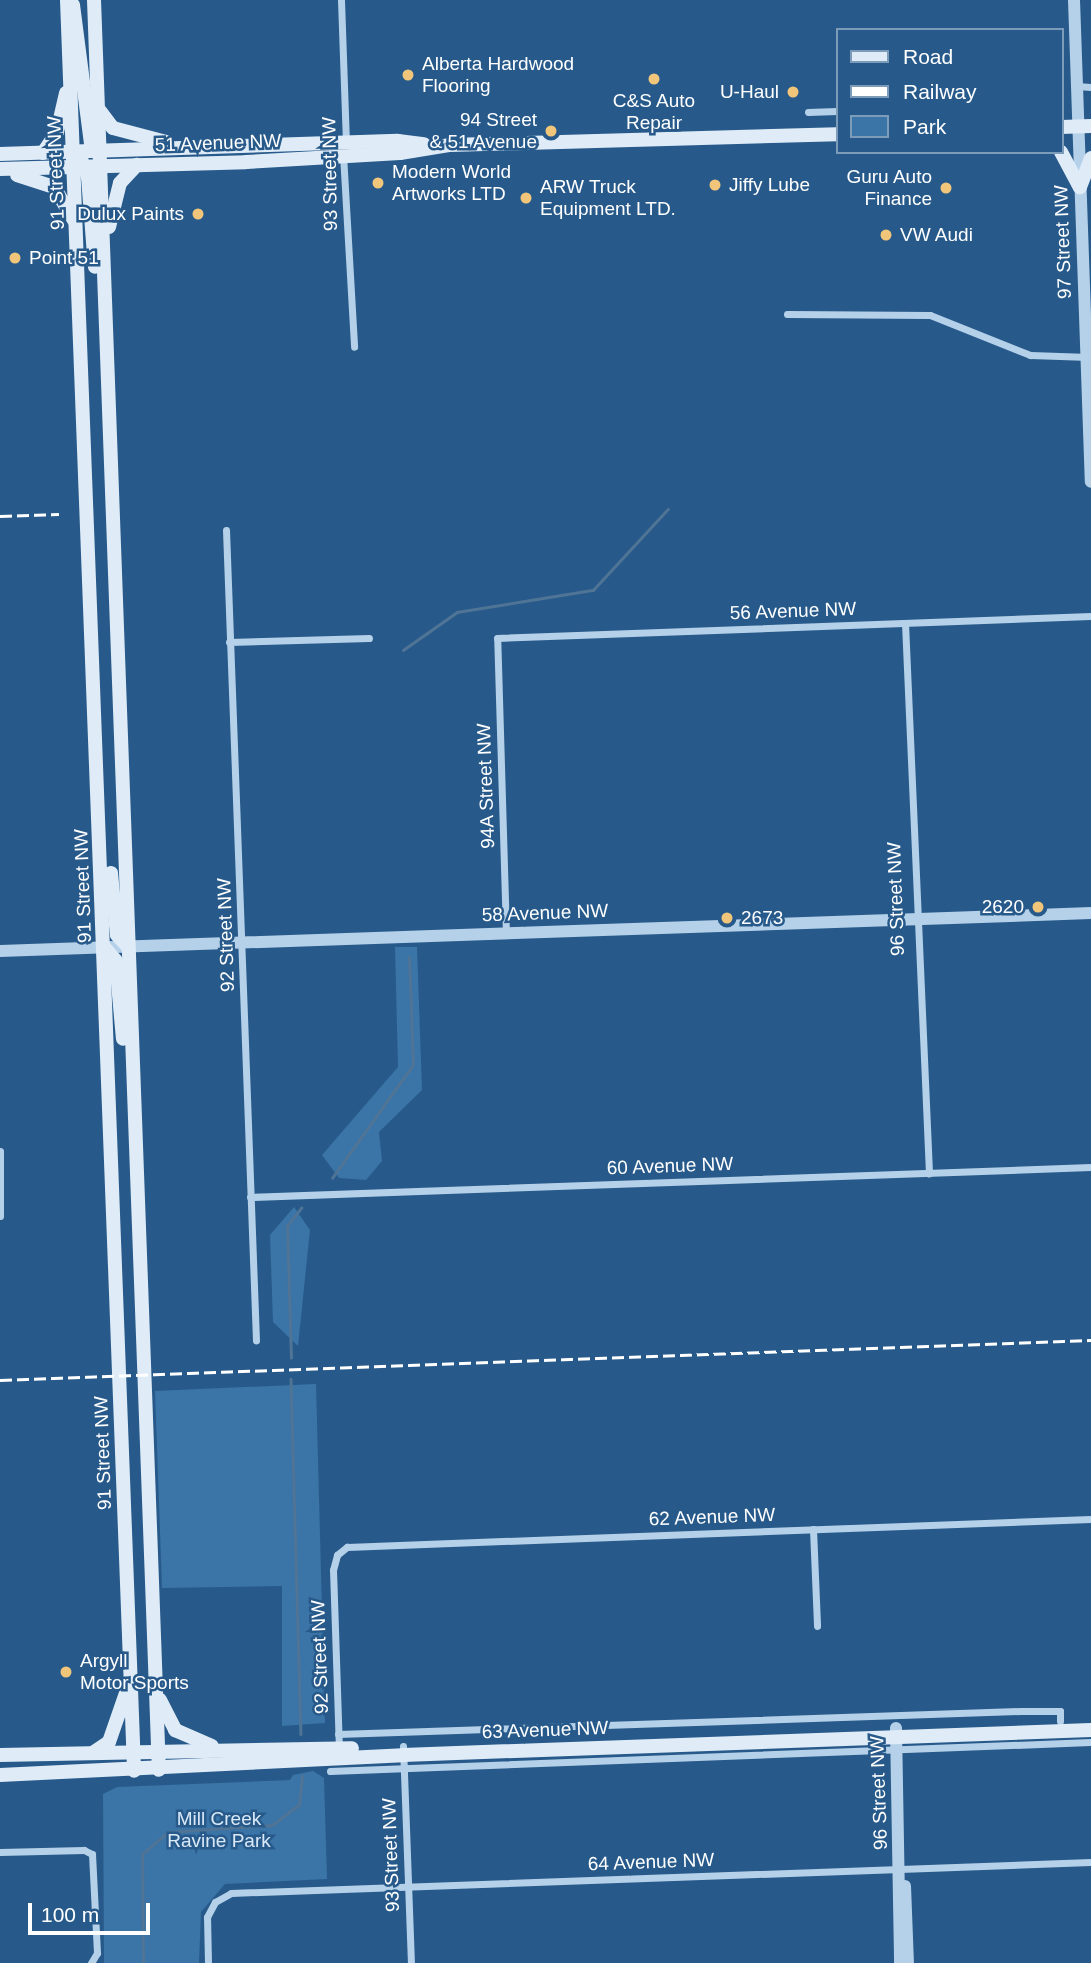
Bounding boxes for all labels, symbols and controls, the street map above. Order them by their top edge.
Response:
legend [836,28,1063,154]
text: Road [903,45,953,68]
place label: Alberta Hardwood Flooring [422,53,574,97]
marker: Alberta Hardwood Flooring [400,67,416,83]
marker: C&S Auto Repair [646,71,662,87]
text: Railway [903,80,977,103]
place label: U-Haul [720,81,779,103]
marker: U-Haul [785,84,801,100]
place label: C&S Auto Repair [612,90,696,134]
place label: 94 Street & 51 Avenue [429,109,537,153]
text: Park [903,115,946,138]
street label: 91 Street NW [43,116,69,230]
street label: 93 Street NW [318,117,342,231]
marker: 94 Street & 51 Avenue [543,123,559,139]
street label: 51 Avenue NW [154,129,282,157]
place label: Modern World Artworks LTD [392,161,511,205]
place label: Guru Auto Finance [845,166,932,210]
place label: Jiffy Lube [729,174,810,196]
marker: Modern World Artworks LTD [370,175,386,191]
place label: ARW Truck Equipment LTD. [540,176,676,220]
marker: Jiffy Lube [707,177,723,193]
marker: Guru Auto Finance [938,180,954,196]
street label: 97 Street NW [1050,185,1076,299]
marker: ARW Truck Equipment LTD. [518,190,534,206]
place label: Dulux Paints [77,203,184,225]
marker: Dulux Paints [190,206,206,222]
place label: VW Audi [900,224,974,246]
marker: VW Audi [878,227,894,243]
place label: Point 51 [29,247,99,269]
marker: Point 51 [7,250,23,266]
street label: 56 Avenue NW [729,597,857,625]
street label: 94A Street NW [472,722,500,850]
street label: 91 Street NW [70,829,96,943]
street label: 96 Street NW [883,842,909,956]
street label: 92 Street NW [213,878,239,992]
place label: 2620 [982,896,1024,918]
street label: 58 Avenue NW [481,899,609,927]
marker: 2620 [1030,899,1046,915]
place label: 2673 [741,907,783,929]
marker: 2673 [719,910,735,926]
street label: 60 Avenue NW [606,1152,734,1180]
street label: 91 Street NW [90,1396,116,1510]
street label: 62 Avenue NW [648,1503,776,1531]
street label: 92 Street NW [307,1600,333,1714]
place label: Argyll Motor Sports [80,1650,189,1694]
marker: Argyll Motor Sports [58,1664,74,1680]
street label: 63 Avenue NW [481,1716,609,1744]
street label: 96 Street NW [866,1736,892,1850]
street label: 93 Street NW [378,1798,404,1912]
park label: Mill Creek Ravine Park [167,1808,271,1852]
street label: 64 Avenue NW [587,1848,715,1876]
scale bar [32,1890,154,1934]
text: 100 m [41,1903,99,1926]

